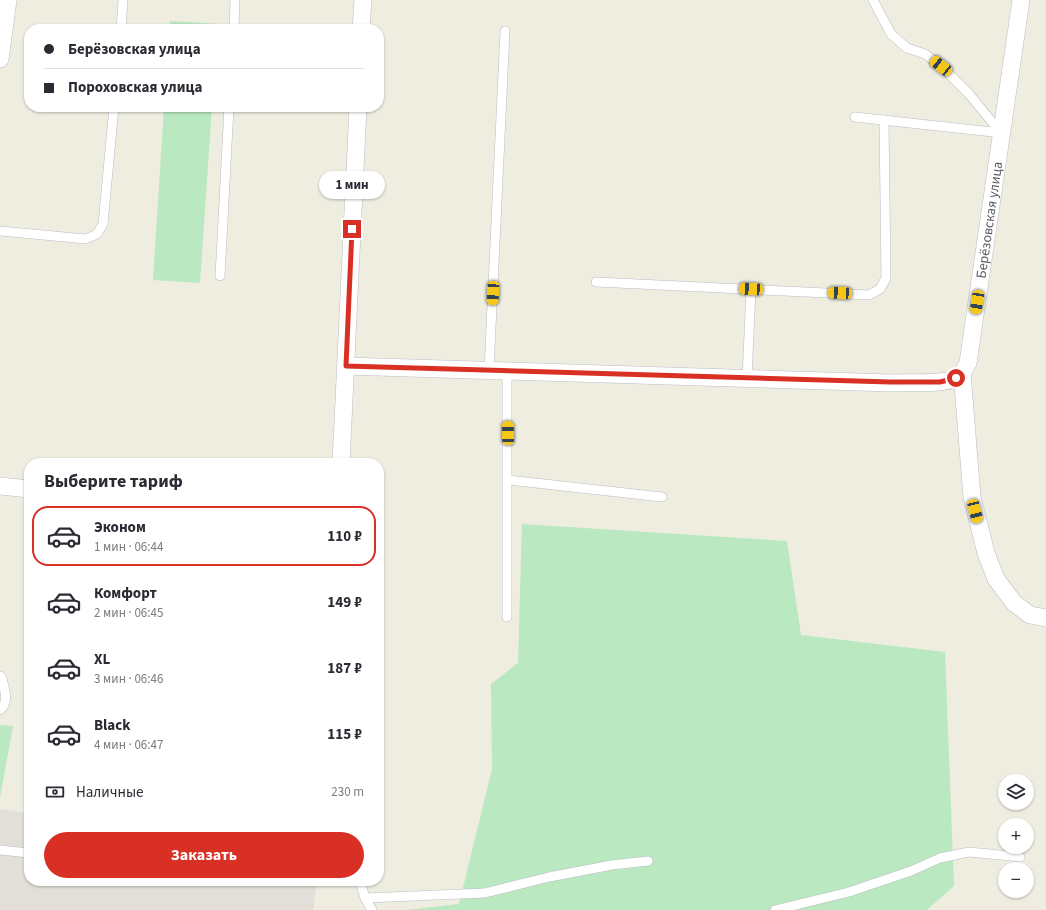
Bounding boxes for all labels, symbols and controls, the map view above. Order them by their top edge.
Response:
text: Берёзовская улица [68,39,201,60]
car [928,54,954,78]
text: Пороховская улица [68,77,202,98]
street label: Берёзовская улица [971,160,1008,280]
callout: 1 мин [319,171,385,199]
text: 1 мин [335,176,369,194]
route end [343,220,361,238]
car [486,281,500,305]
car [739,282,763,296]
car [828,286,852,300]
car [969,289,985,315]
route start [947,369,965,387]
car [502,421,514,445]
text: Выберите тариф [44,469,183,494]
car [966,498,984,524]
text: Эконом [94,517,146,538]
icon: car [46,518,82,554]
text: 110 ₽ [327,526,362,547]
text: 1 мин · 06:44 [94,538,163,556]
text: Комфорт [94,583,157,604]
icon: car [46,584,82,620]
text: 149 ₽ [327,592,362,613]
text: 2 мин · 06:45 [94,604,163,622]
text: XL [94,649,110,670]
icon: car [46,650,82,686]
text: 187 ₽ [327,658,362,679]
text: 3 мин · 06:46 [94,670,163,688]
text: Black [94,715,131,736]
icon: car [46,716,82,752]
text: 115 ₽ [327,724,362,745]
text: 4 мин · 06:47 [94,736,163,754]
map controls [998,774,1034,898]
button: layers [998,774,1034,810]
icon: cash [44,781,66,803]
text: Наличные [76,782,143,803]
text: 230 m [331,783,364,801]
button: + [998,818,1034,854]
button: Заказать [44,832,364,878]
button: − [998,862,1034,898]

